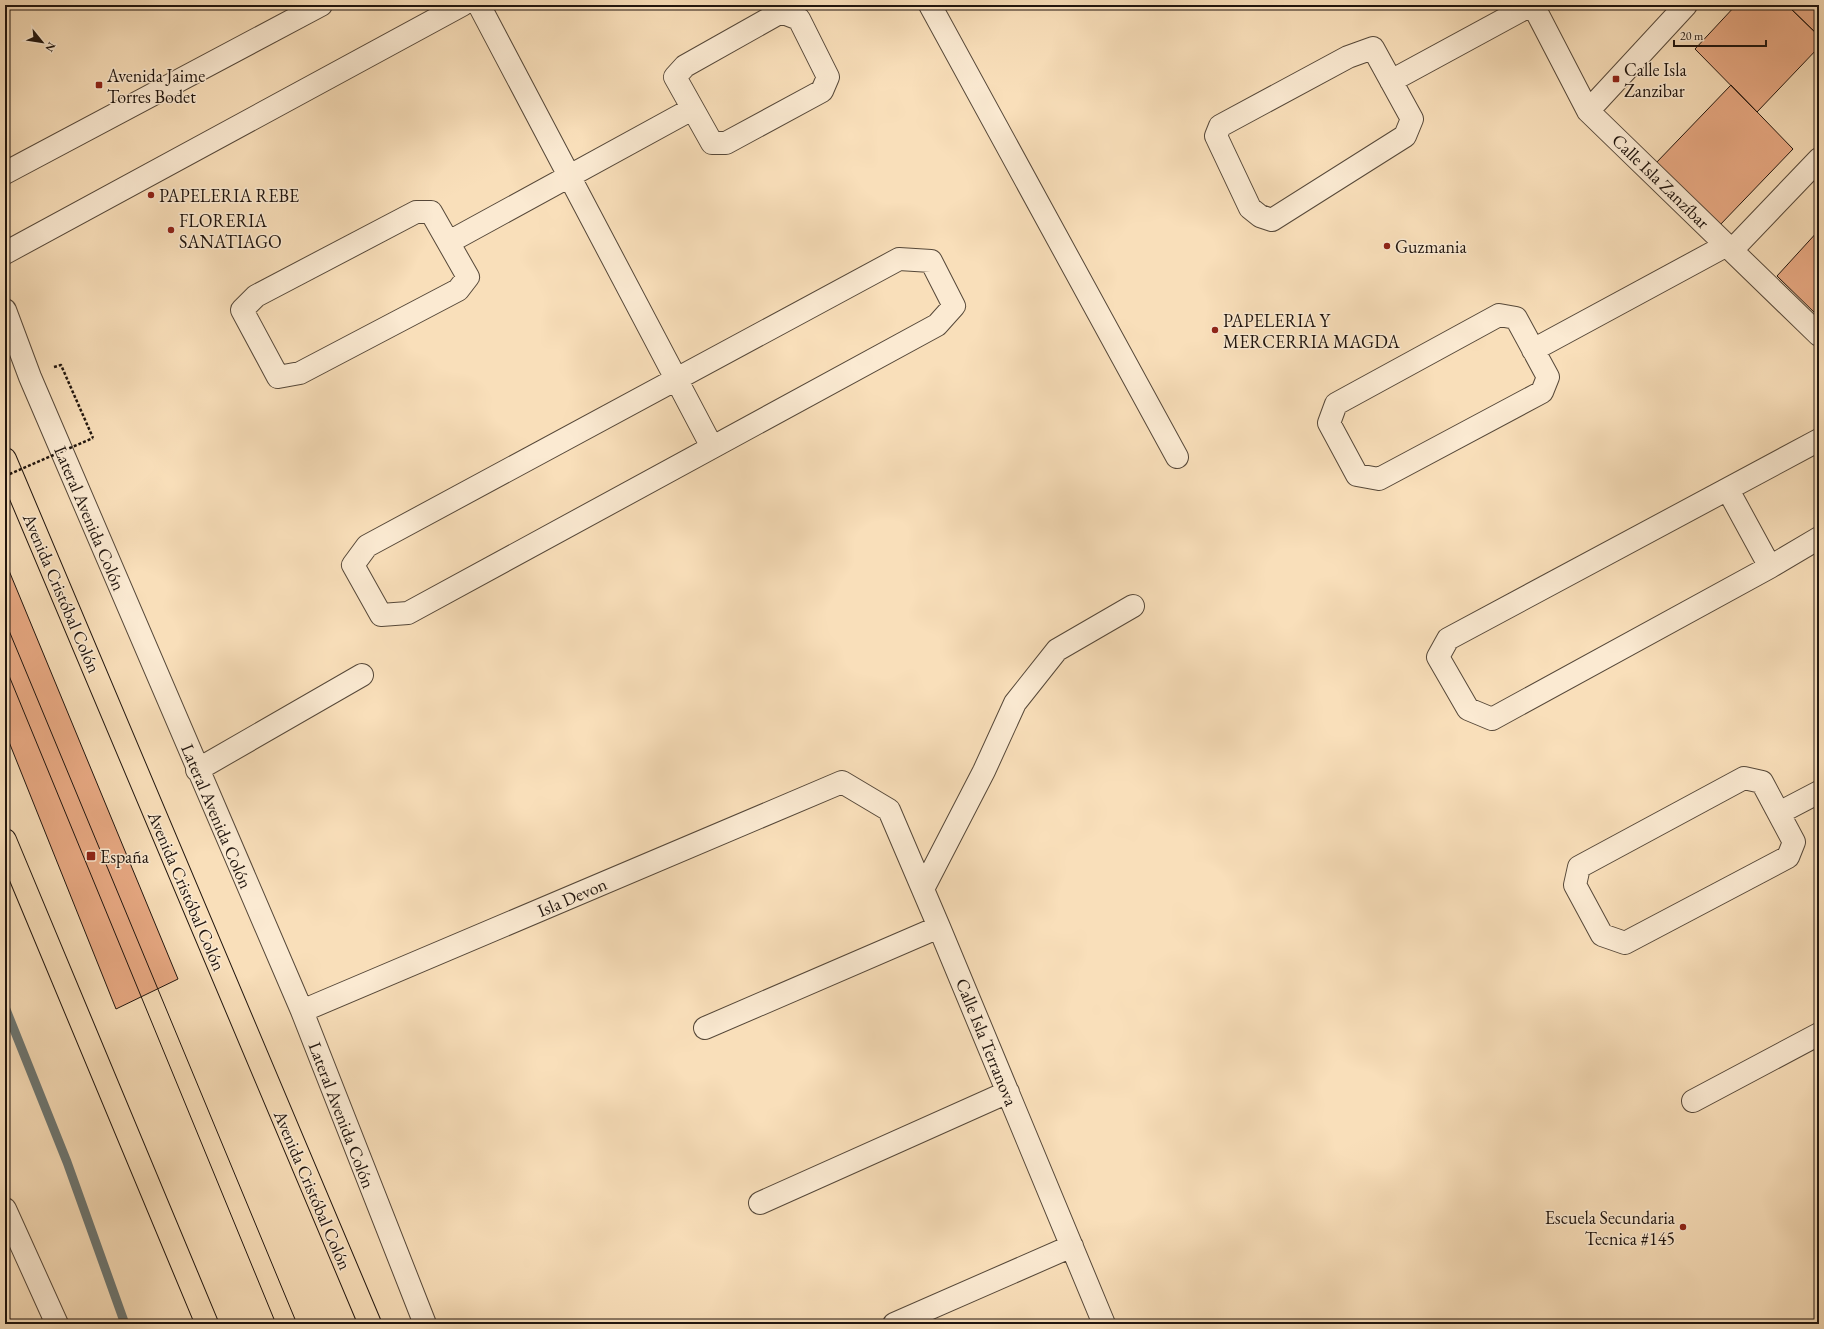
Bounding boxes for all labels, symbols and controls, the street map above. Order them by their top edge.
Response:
north arrow [22,22,62,62]
scale bar [1674,22,1766,48]
text: 20 m [1680,28,1704,44]
text: N [42,40,59,54]
place label: Calle Isla Zanzibar [1624,58,1687,102]
place label: Avenida Jaime Torres Bodet [106,64,205,108]
marker: Calle Isla Zanzibar [1611,74,1621,84]
marker: Avenida Jaime Torres Bodet [94,80,104,90]
street label: Calle Isla Zanzíbar [1607,129,1715,233]
place label: PAPELERIA REBE [159,184,299,207]
marker: PAPELERIA REBE [146,190,156,200]
place label: FLORERIA SANATIAGO [179,209,282,253]
marker: FLORERIA SANATIAGO [166,225,176,235]
place label: Guzmania [1395,235,1467,258]
marker: Guzmania [1382,241,1392,251]
place label: PAPELERIA Y MERCERRIA MAGDA [1223,309,1400,353]
marker: PAPELERIA Y MERCERRIA MAGDA [1210,325,1220,335]
street label: Lateral Avenida Colón [49,442,131,594]
street label: Avenida Cristóbal Colón [18,509,106,677]
street label: Lateral Avenida Colón [176,740,258,892]
street label: Avenida Cristóbal Colón [143,807,231,975]
place label: España [100,845,150,868]
marker: España [85,850,97,862]
street label: Isla Devon [534,872,611,922]
street label: Calle Isla Terranova [951,975,1023,1110]
street label: Lateral Avenida Colón [303,1038,381,1192]
street label: Avenida Cristóbal Colón [269,1106,357,1274]
place label: Escuela Secundaria Tecnica #145 [1545,1206,1676,1250]
marker: Escuela Secundaria Tecnica #145 [1678,1222,1688,1232]

